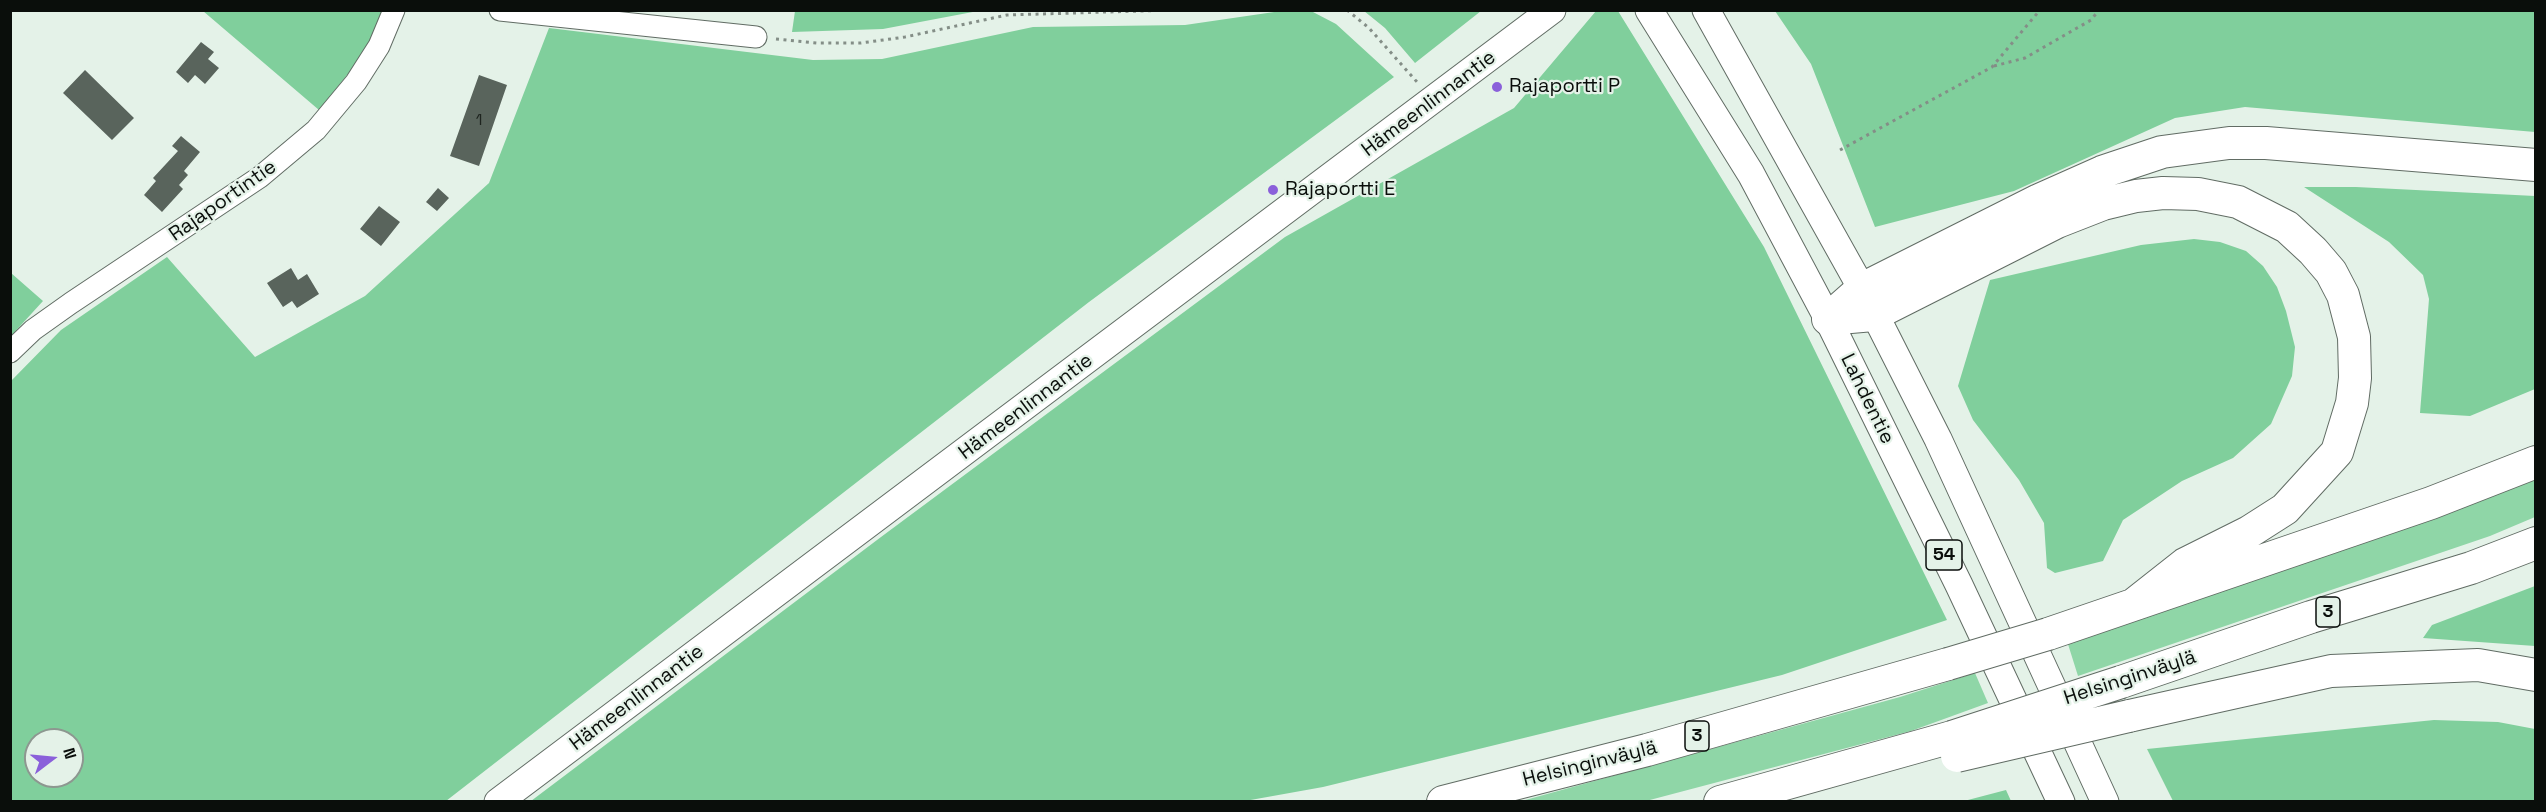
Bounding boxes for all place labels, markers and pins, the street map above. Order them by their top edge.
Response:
place label: Rajaportti P [1509,75,1620,99]
marker: Rajaportti P [1490,80,1504,94]
place label: Rajaportti E [1285,178,1395,202]
marker: Rajaportti E [1266,183,1280,197]

